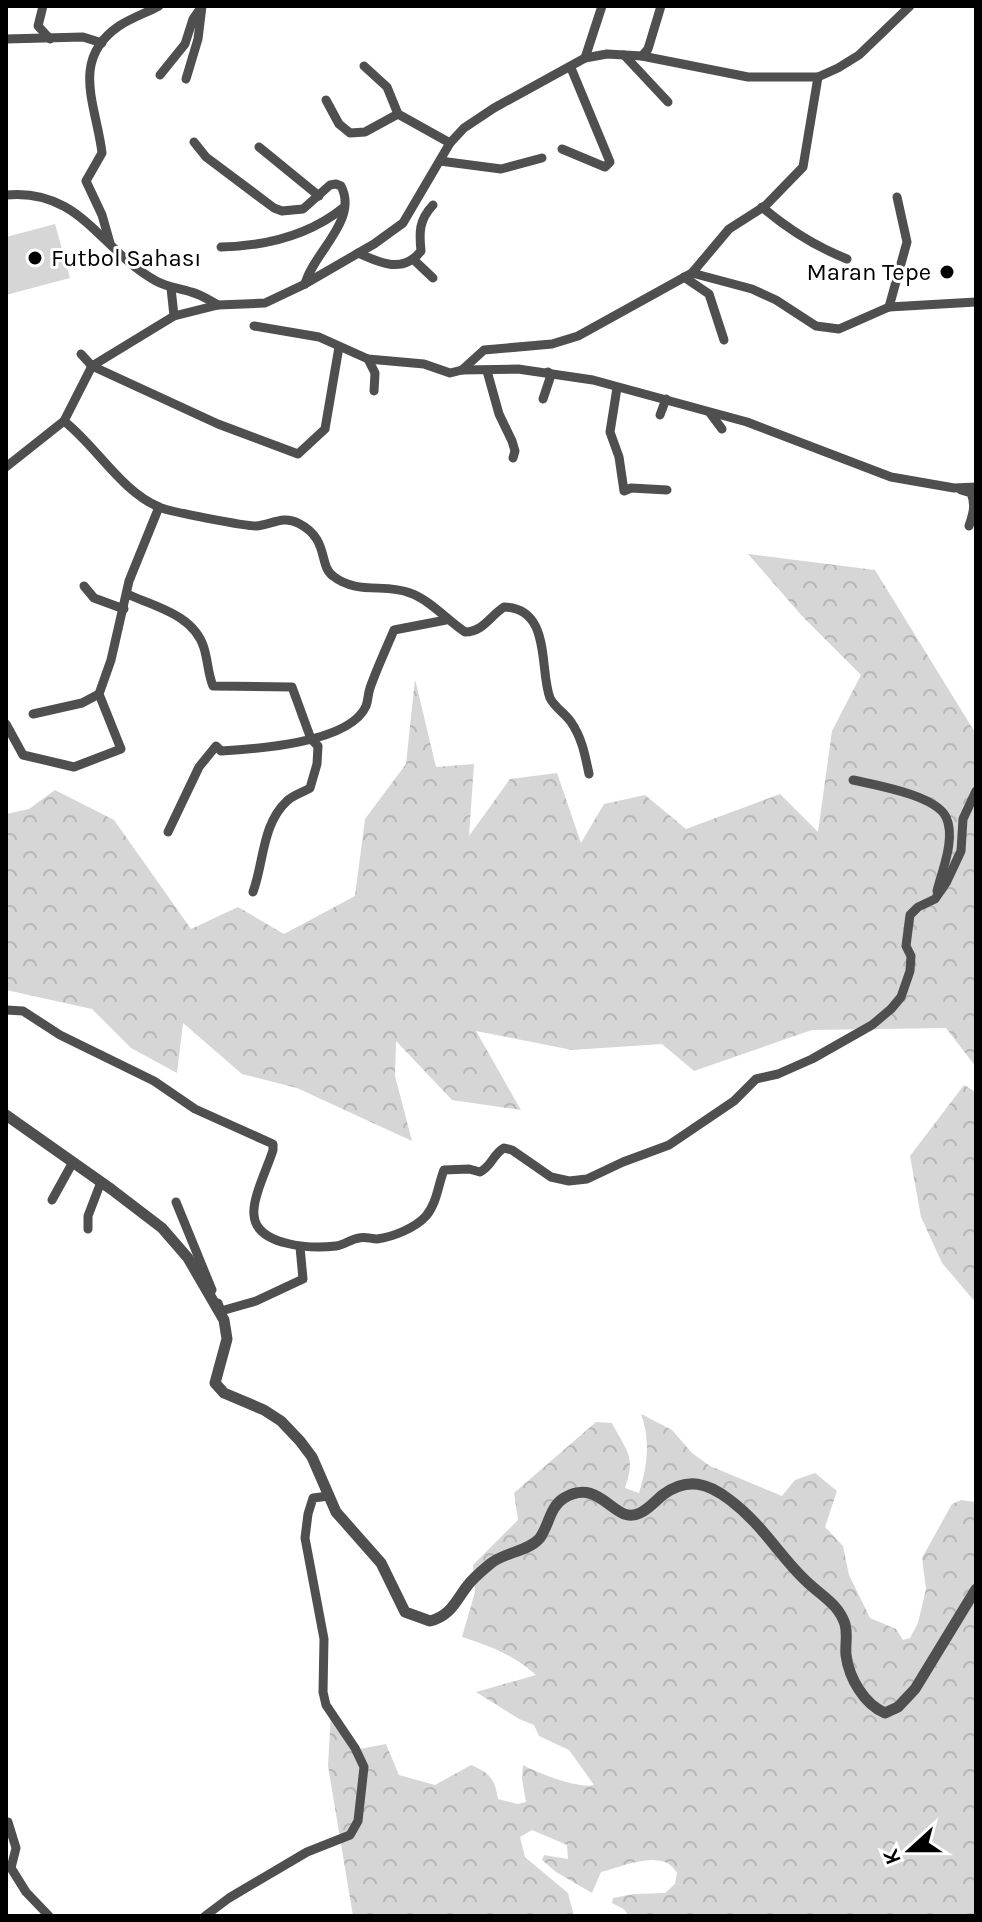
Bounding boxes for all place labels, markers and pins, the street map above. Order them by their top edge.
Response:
place label: Futbol Sahası [51,244,202,272]
marker: Futbol Sahası [26,249,44,267]
place label: Maran Tepe [806,258,931,286]
marker: Maran Tepe [938,263,956,281]

